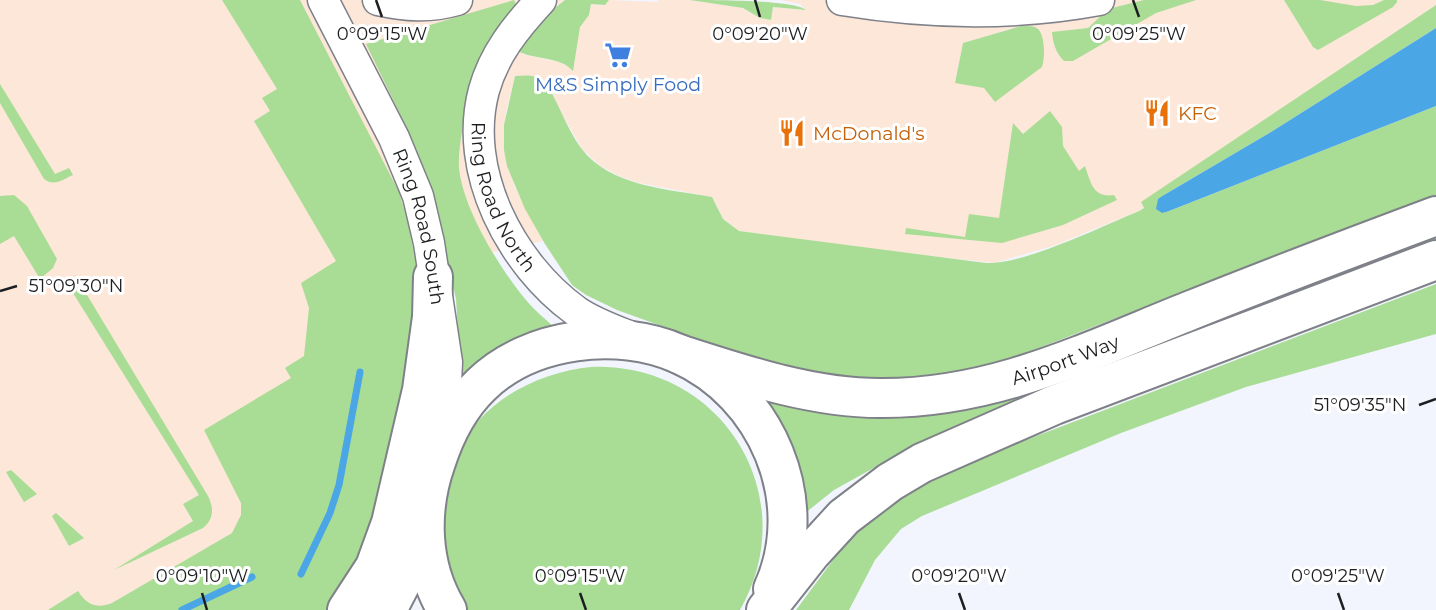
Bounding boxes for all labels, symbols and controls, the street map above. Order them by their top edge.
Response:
text: 0°09'15"W [337,23,427,45]
text: 0°09'20"W [712,23,808,45]
text: 0°09'25"W [1092,23,1186,45]
supermarket icon: M&S Simply Food [603,40,633,70]
place label: M&S Simply Food [535,73,701,96]
restaurant icon: KFC [1142,98,1172,128]
place label: KFC [1178,102,1217,125]
restaurant icon: McDonald's [777,118,807,148]
street label: Ring Road North [467,122,541,277]
place label: McDonald's [813,122,925,145]
street label: Ring Road South [388,145,449,307]
text: 51°09'30"N [29,275,123,297]
street label: Airport Way [1009,330,1123,390]
text: 51°09'35"N [1314,394,1406,416]
text: 0°09'10"W [156,565,248,587]
text: 0°09'15"W [535,565,625,587]
text: 0°09'20"W [911,565,1007,587]
text: 0°09'25"W [1291,565,1385,587]

